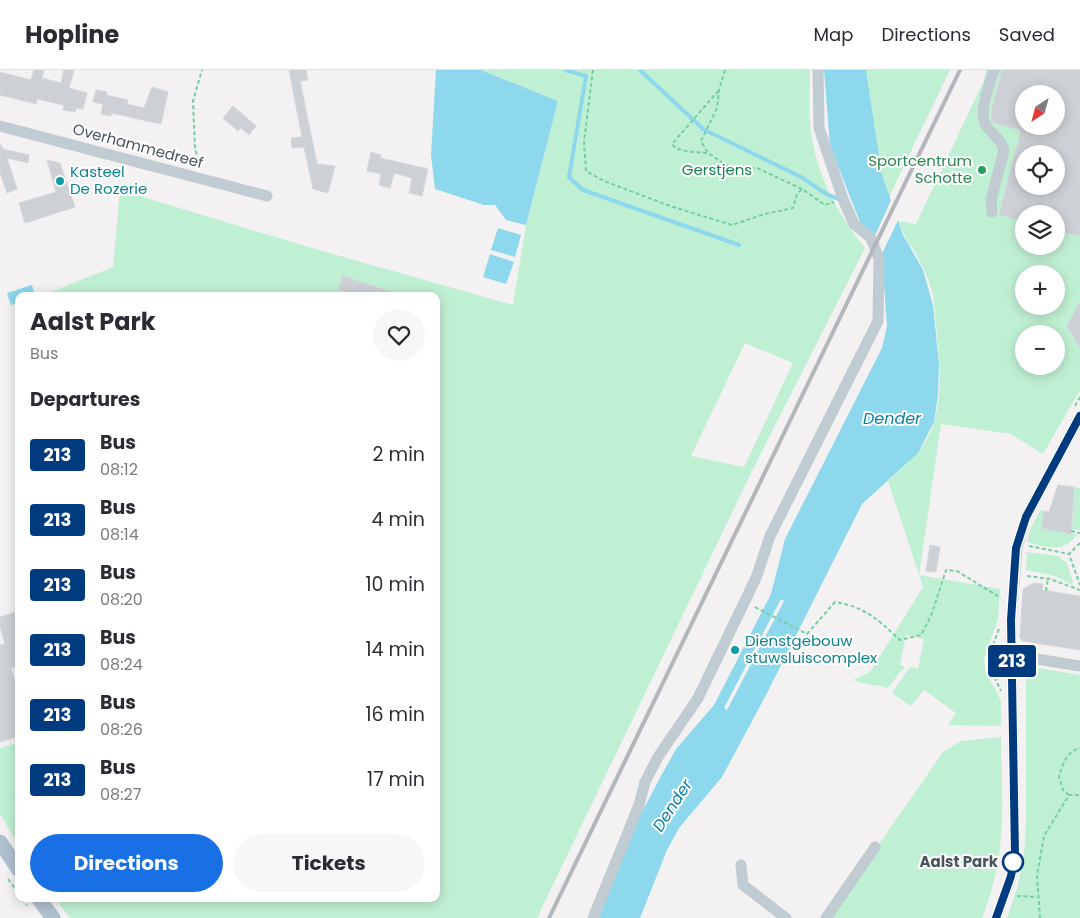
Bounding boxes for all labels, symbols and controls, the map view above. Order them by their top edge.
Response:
text: Hopline [25,18,119,51]
text: Map [814,22,853,47]
text: Directions [881,22,971,47]
text: Saved [999,22,1055,47]
north arrow [1015,85,1065,135]
map controls [1015,85,1065,375]
street label: Overhammedreef [71,118,206,173]
button: locate [1015,145,1065,195]
place label: Sportcentrum Schotte [868,150,972,188]
park label: Gerstjens [682,159,752,180]
place label: Kasteel De Rozerie [70,161,147,199]
marker: Sportcentrum Schotte [976,164,988,176]
marker: Kasteel De Rozerie [54,175,66,187]
button: layers [1015,205,1065,255]
button: + [1015,265,1065,315]
text: Aalst Park [30,305,156,338]
button: heart [373,309,425,361]
button: − [1015,325,1065,375]
text: Bus [30,342,58,365]
text: Departures [30,386,140,413]
water label: Dender [863,407,922,430]
text: Bus [100,429,136,456]
text: 2 min [373,441,425,468]
text: 213 [44,442,71,467]
text: 08:12 [100,458,138,481]
text: Bus [100,494,136,521]
text: 4 min [372,506,425,533]
text: 213 [44,507,71,532]
text: 08:14 [100,523,139,546]
text: Bus [100,559,136,586]
text: 10 min [366,571,425,598]
text: 213 [44,572,71,597]
text: 08:20 [100,588,143,611]
text: Bus [100,624,136,651]
place label: Dienstgebouw stuwsluiscomplex [745,630,877,668]
text: 14 min [365,636,425,663]
text: 213 [44,637,71,662]
marker: Dienstgebouw stuwsluiscomplex [729,644,741,656]
line badge: 213 [983,645,1041,677]
text: 213 [998,648,1026,673]
text: 08:24 [100,653,143,676]
text: Bus [100,689,136,716]
text: 16 min [365,701,425,728]
text: 213 [44,702,71,727]
text: 08:26 [100,718,143,741]
text: Bus [100,754,136,781]
text: 17 min [367,766,425,793]
text: 213 [44,767,71,792]
water label: Dender [647,774,698,836]
text: 08:27 [100,783,142,806]
button: Directions [30,834,223,892]
button: Tickets [233,834,425,892]
place label: Aalst Park [919,851,999,872]
marker: Aalst Park [1002,851,1024,873]

